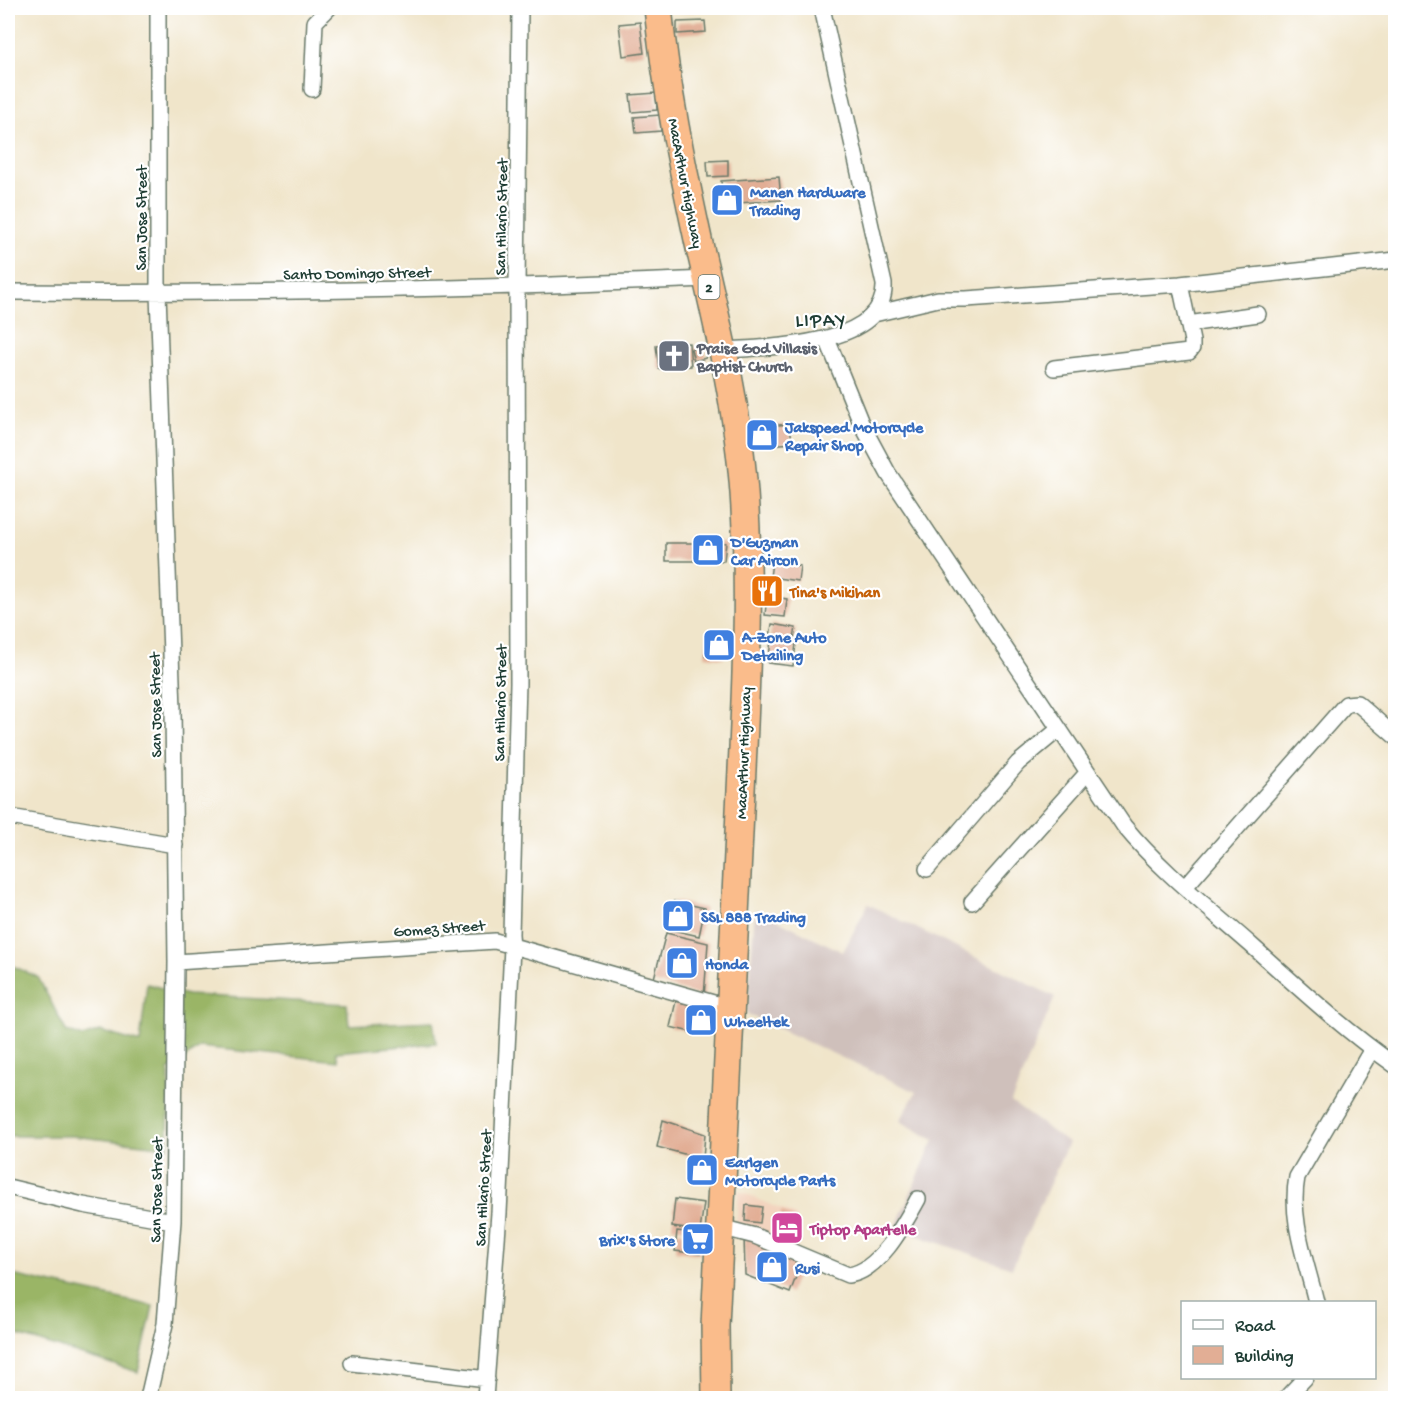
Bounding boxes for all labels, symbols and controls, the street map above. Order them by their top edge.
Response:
street label: MacArthur Highway [662,117,706,250]
street label: San Hilario Street [493,157,514,276]
street label: San Jose Street [134,164,153,271]
shop icon: Manen Hardware Trading [709,182,745,218]
place label: Manen Hardware Trading [748,185,866,222]
street label: Santo Domingo Street [283,265,432,286]
road number: 2 [698,275,720,299]
district label: LIPAY [795,311,847,334]
church icon: Praise God Villasis Baptist Church [656,338,692,374]
place label: Praise God Villasis Baptist Church [696,341,818,378]
shop icon: Jakspeed Motorcycle Repair Shop [744,417,780,453]
place label: Jakspeed Motorcycle Repair Shop [784,420,924,457]
shop icon: D'Guzman Car Aircon [690,532,726,568]
place label: D'Guzman Car Aircon [729,535,798,572]
restaurant icon: Tina's Mikihan [749,573,785,609]
place label: Tina's Mikihan [788,585,881,604]
shop icon: A-Zone Auto Detailing [701,627,737,663]
place label: A-Zone Auto Detailing [740,630,827,667]
street label: San Hilario Street [492,643,513,762]
street label: San Jose Street [147,651,168,758]
street label: MacArthur Highway [734,687,757,819]
shop icon: SSL 888 Trading [660,898,696,934]
place label: SSL 888 Trading [701,910,806,929]
street label: Gomez Street [393,918,487,943]
shop icon: Honda [664,945,700,981]
place label: Honda [705,957,749,976]
shop icon: Wheeltek [683,1002,719,1038]
place label: Wheeltek [723,1014,790,1033]
street label: San Hilario Street [473,1128,498,1247]
street label: San Jose Street [148,1136,169,1243]
shop icon: Earlgen Motorcycle Parts [684,1152,720,1188]
place label: Earlgen Motorcycle Parts [725,1155,836,1192]
hotel icon: Tiptop Apartelle [769,1210,805,1246]
supermarket icon: Brix's Store [680,1221,716,1257]
place label: Tiptop Apartelle [808,1222,917,1241]
place label: Brix's Store [598,1233,676,1252]
shop icon: Rusi [754,1249,790,1285]
place label: Rusi [794,1261,821,1280]
legend [1181,1301,1376,1379]
text: Road [1235,1317,1276,1338]
text: Building [1234,1347,1294,1368]

